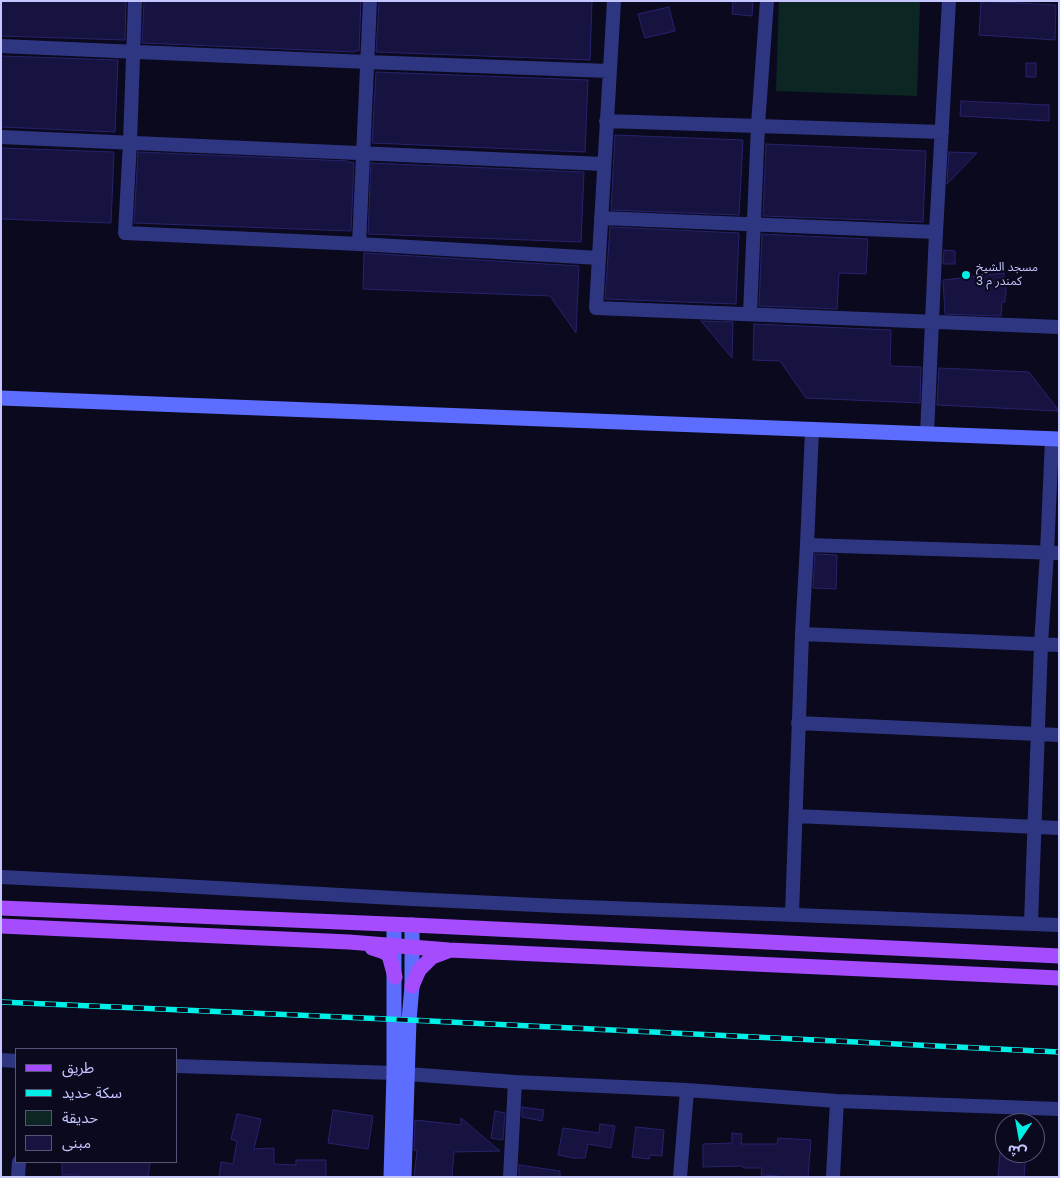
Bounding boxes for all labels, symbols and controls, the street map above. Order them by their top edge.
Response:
place label: مسجد الشيخ كمندر م 3 [976,261,1038,289]
marker: مسجد الشيخ كمندر م 3 [960,269,972,281]
legend [15,1048,178,1163]
text: طريق [62,1057,94,1078]
text: سكة حديد [62,1082,122,1103]
text: حديقة [62,1107,98,1128]
north arrow [995,1113,1045,1163]
text: مبنى [62,1132,91,1153]
text: ش [1006,1140,1029,1163]

